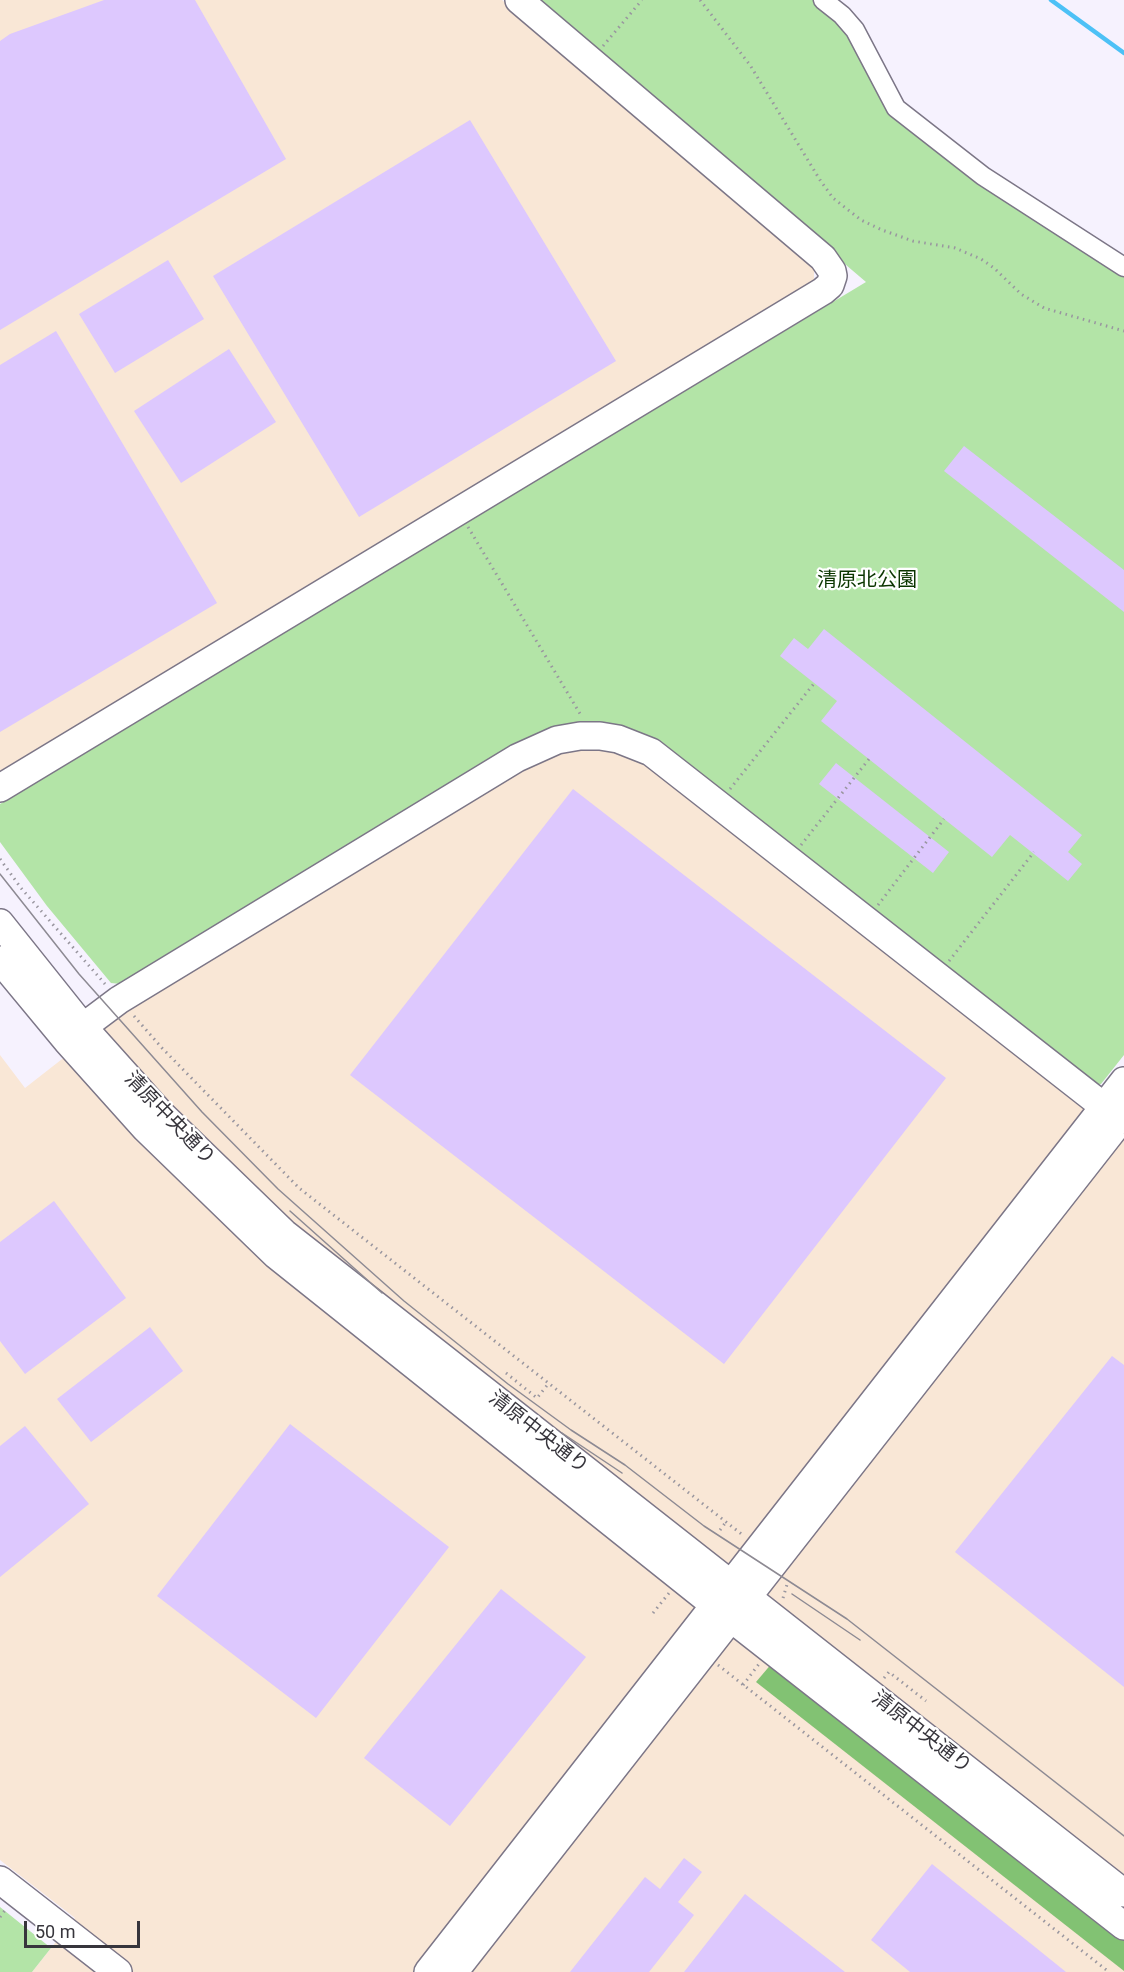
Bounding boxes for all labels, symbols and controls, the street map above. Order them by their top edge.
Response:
park label: 清原北公園 [817,569,917,593]
street label: 清原中央通り [119,1068,219,1170]
street label: 清原中央通り [483,1387,593,1479]
street label: 清原中央通り [866,1687,976,1779]
scale bar [27,1909,142,1947]
text: 50 m [35,1921,75,1942]

